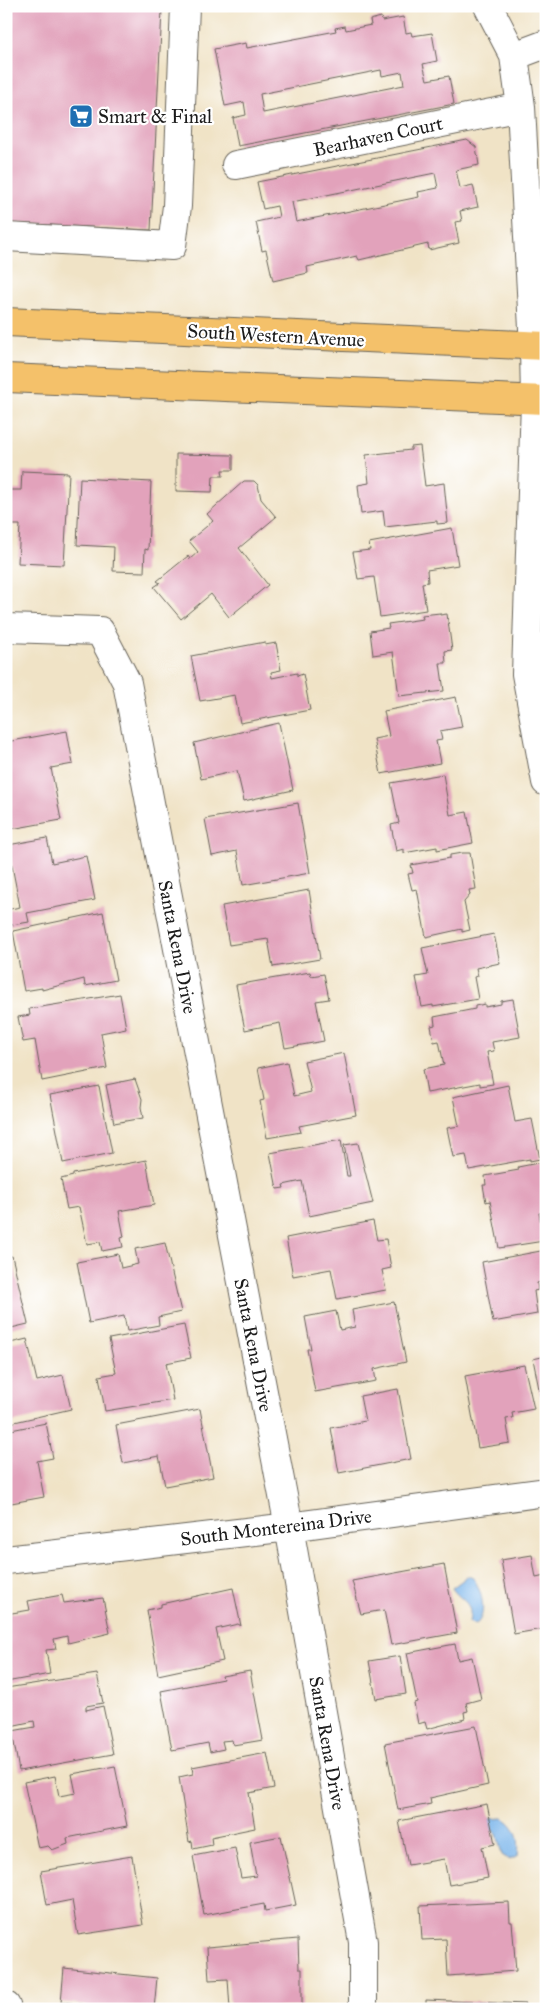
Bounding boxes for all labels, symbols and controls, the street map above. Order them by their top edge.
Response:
supermarket icon: Smart & Final [68,103,94,129]
place label: Smart & Final [98,105,213,128]
street label: Bearhaven Court [311,111,445,161]
street label: South Western Avenue [187,319,365,352]
street label: Santa Rena Drive [153,878,202,1016]
street label: Santa Rena Drive [229,1276,278,1414]
street label: South Montereina Drive [179,1504,373,1551]
street label: Santa Rena Drive [304,1674,351,1812]

